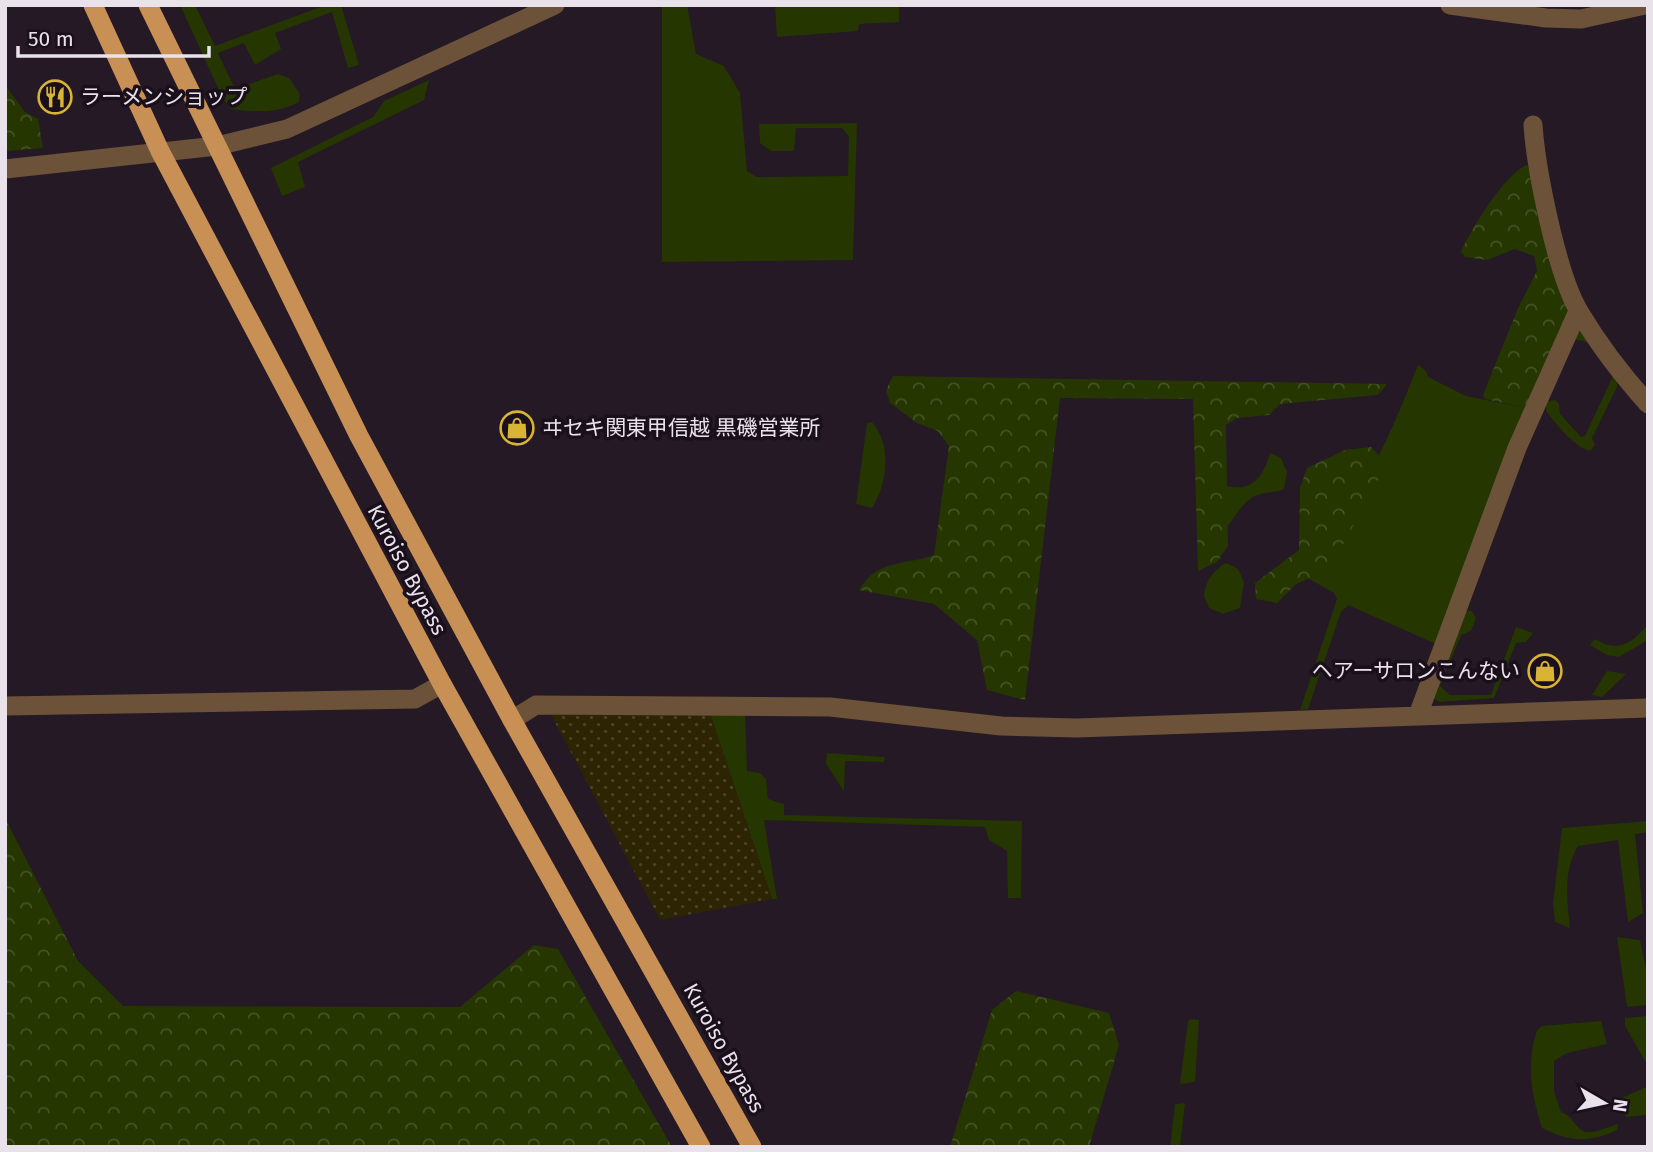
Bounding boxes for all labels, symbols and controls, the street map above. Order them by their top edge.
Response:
scale bar [18,14,208,58]
text: 50 m [28,26,74,52]
restaurant icon: ラーメンショップ [36,78,74,116]
place label: ラーメンショップ [80,84,247,110]
shop icon: ヰセキ関東甲信越 黒磯営業所 [498,409,536,447]
place label: ヰセキ関東甲信越 黒磯営業所 [542,415,821,441]
street label: Kuroiso Bypass [362,500,452,640]
shop icon: ヘアーサロンこんない [1526,652,1564,690]
place label: ヘアーサロンこんない [1312,658,1520,684]
street label: Kuroiso Bypass [678,979,770,1117]
north arrow [1569,1068,1639,1138]
text: N [1608,1098,1633,1114]

